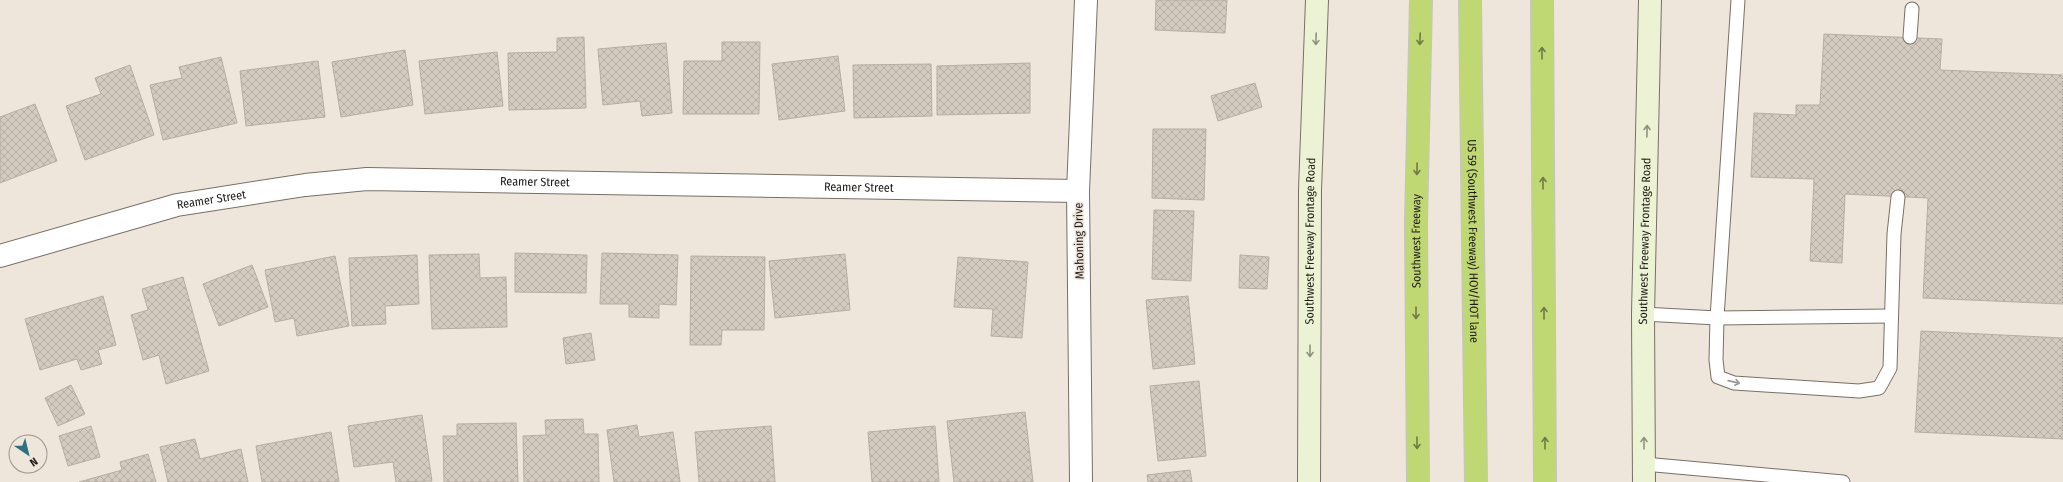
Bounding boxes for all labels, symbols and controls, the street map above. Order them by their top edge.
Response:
one-way arrow [1312,32,1319,45]
one-way arrow [1416,32,1424,45]
one-way arrow [1538,47,1546,60]
one-way arrow [1643,125,1651,138]
street label: US 59 (Southwest Freeway) HOV/HOT lane [1465,139,1481,343]
street label: Southwest Freeway Frontage Road [1303,157,1318,324]
street label: Southwest Freeway Frontage Road [1636,157,1653,324]
one-way arrow [1413,162,1421,175]
street label: Reamer Street [500,174,570,189]
one-way arrow [1539,177,1547,190]
street label: Reamer Street [824,180,894,195]
street label: Reamer Street [176,187,247,212]
street label: Southwest Freeway [1409,193,1424,288]
street label: Mahoning Drive [1071,203,1087,279]
one-way arrow [1412,306,1420,319]
one-way arrow [1540,307,1548,320]
one-way arrow [1306,344,1314,357]
one-way arrow [1727,379,1740,387]
north arrow [8,434,48,474]
one-way arrow [1413,436,1421,449]
one-way arrow [1541,437,1549,450]
one-way arrow [1640,437,1648,450]
text: N [27,455,40,469]

